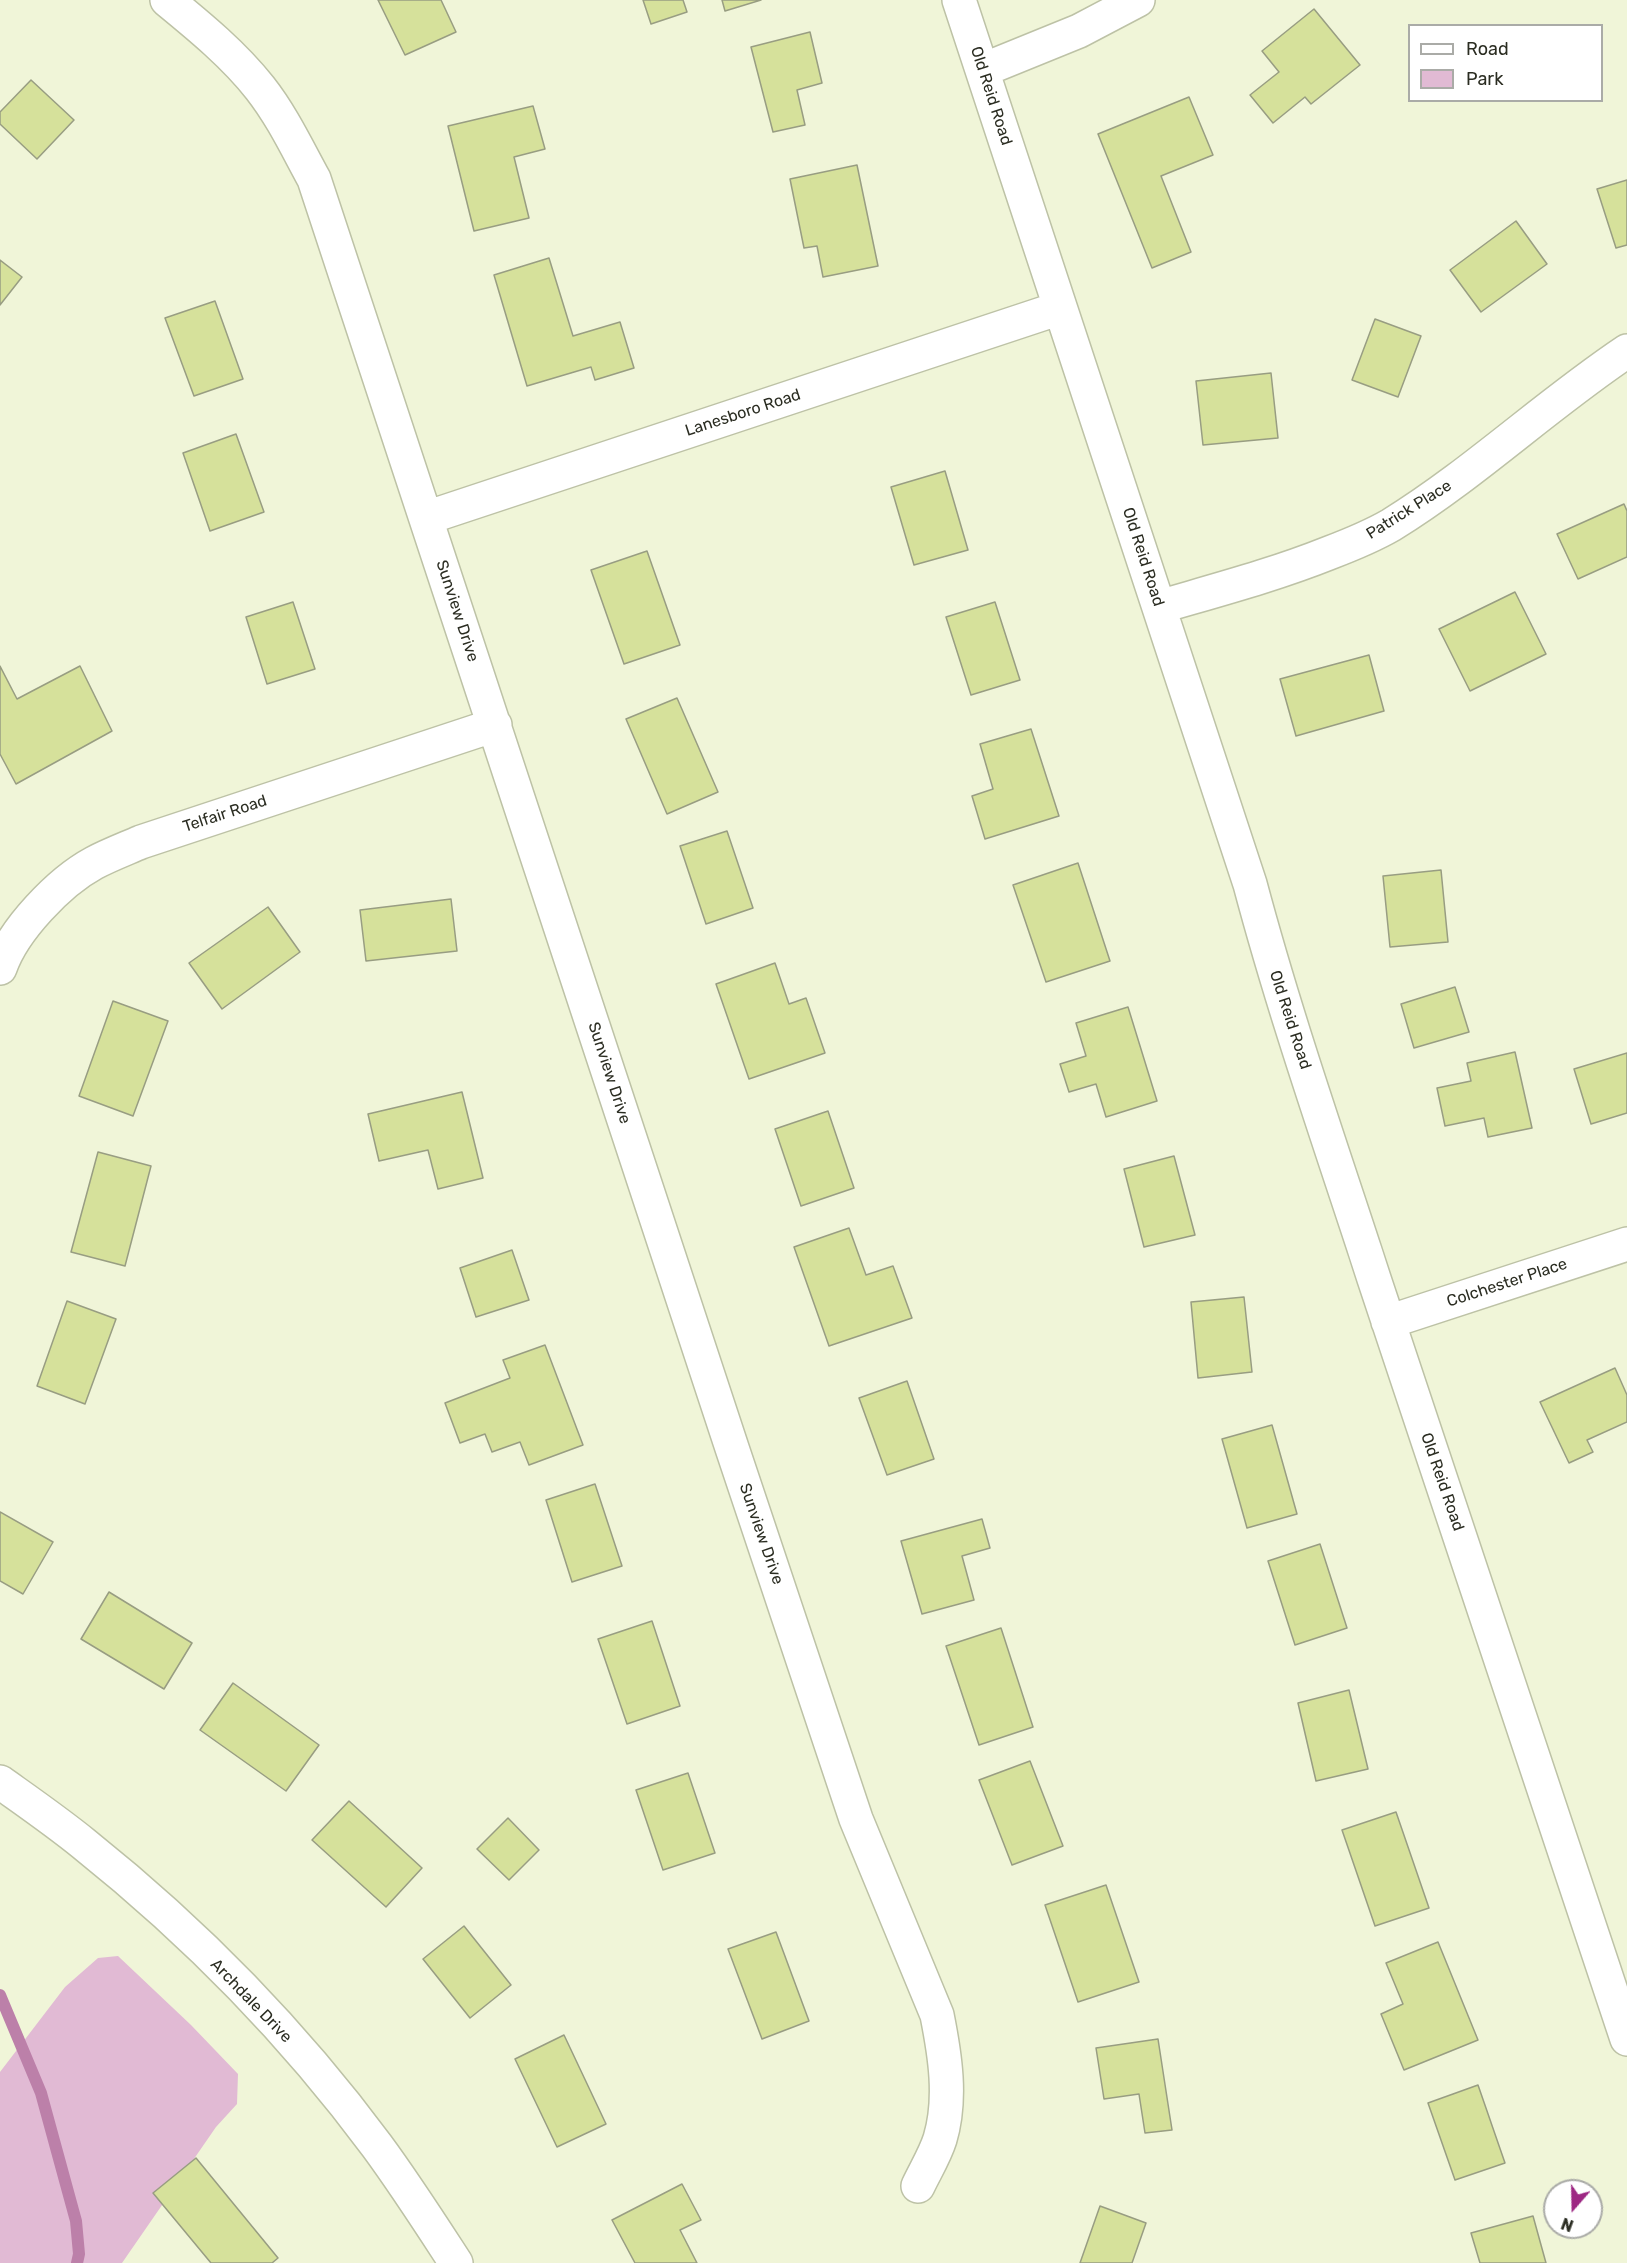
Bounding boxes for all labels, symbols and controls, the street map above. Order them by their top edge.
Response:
legend [1408,24,1603,102]
text: Road [1466,38,1509,60]
street label: Old Reid Road [966,44,1016,148]
text: Park [1466,68,1503,90]
street label: Lanesboro Road [683,385,803,441]
street label: Patrick Place [1363,476,1455,544]
street label: Old Reid Road [1118,505,1168,609]
street label: Sunview Drive [432,558,482,664]
street label: Telfair Road [181,791,269,837]
street label: Old Reid Road [1265,968,1315,1072]
street label: Sunview Drive [584,1020,634,1126]
street label: Colchester Place [1444,1254,1570,1312]
street label: Old Reid Road [1416,1430,1468,1534]
street label: Sunview Drive [735,1481,787,1587]
street label: Archdale Drive [206,1955,296,2047]
north arrow [1543,2179,1603,2239]
text: N [1559,2214,1576,2235]

